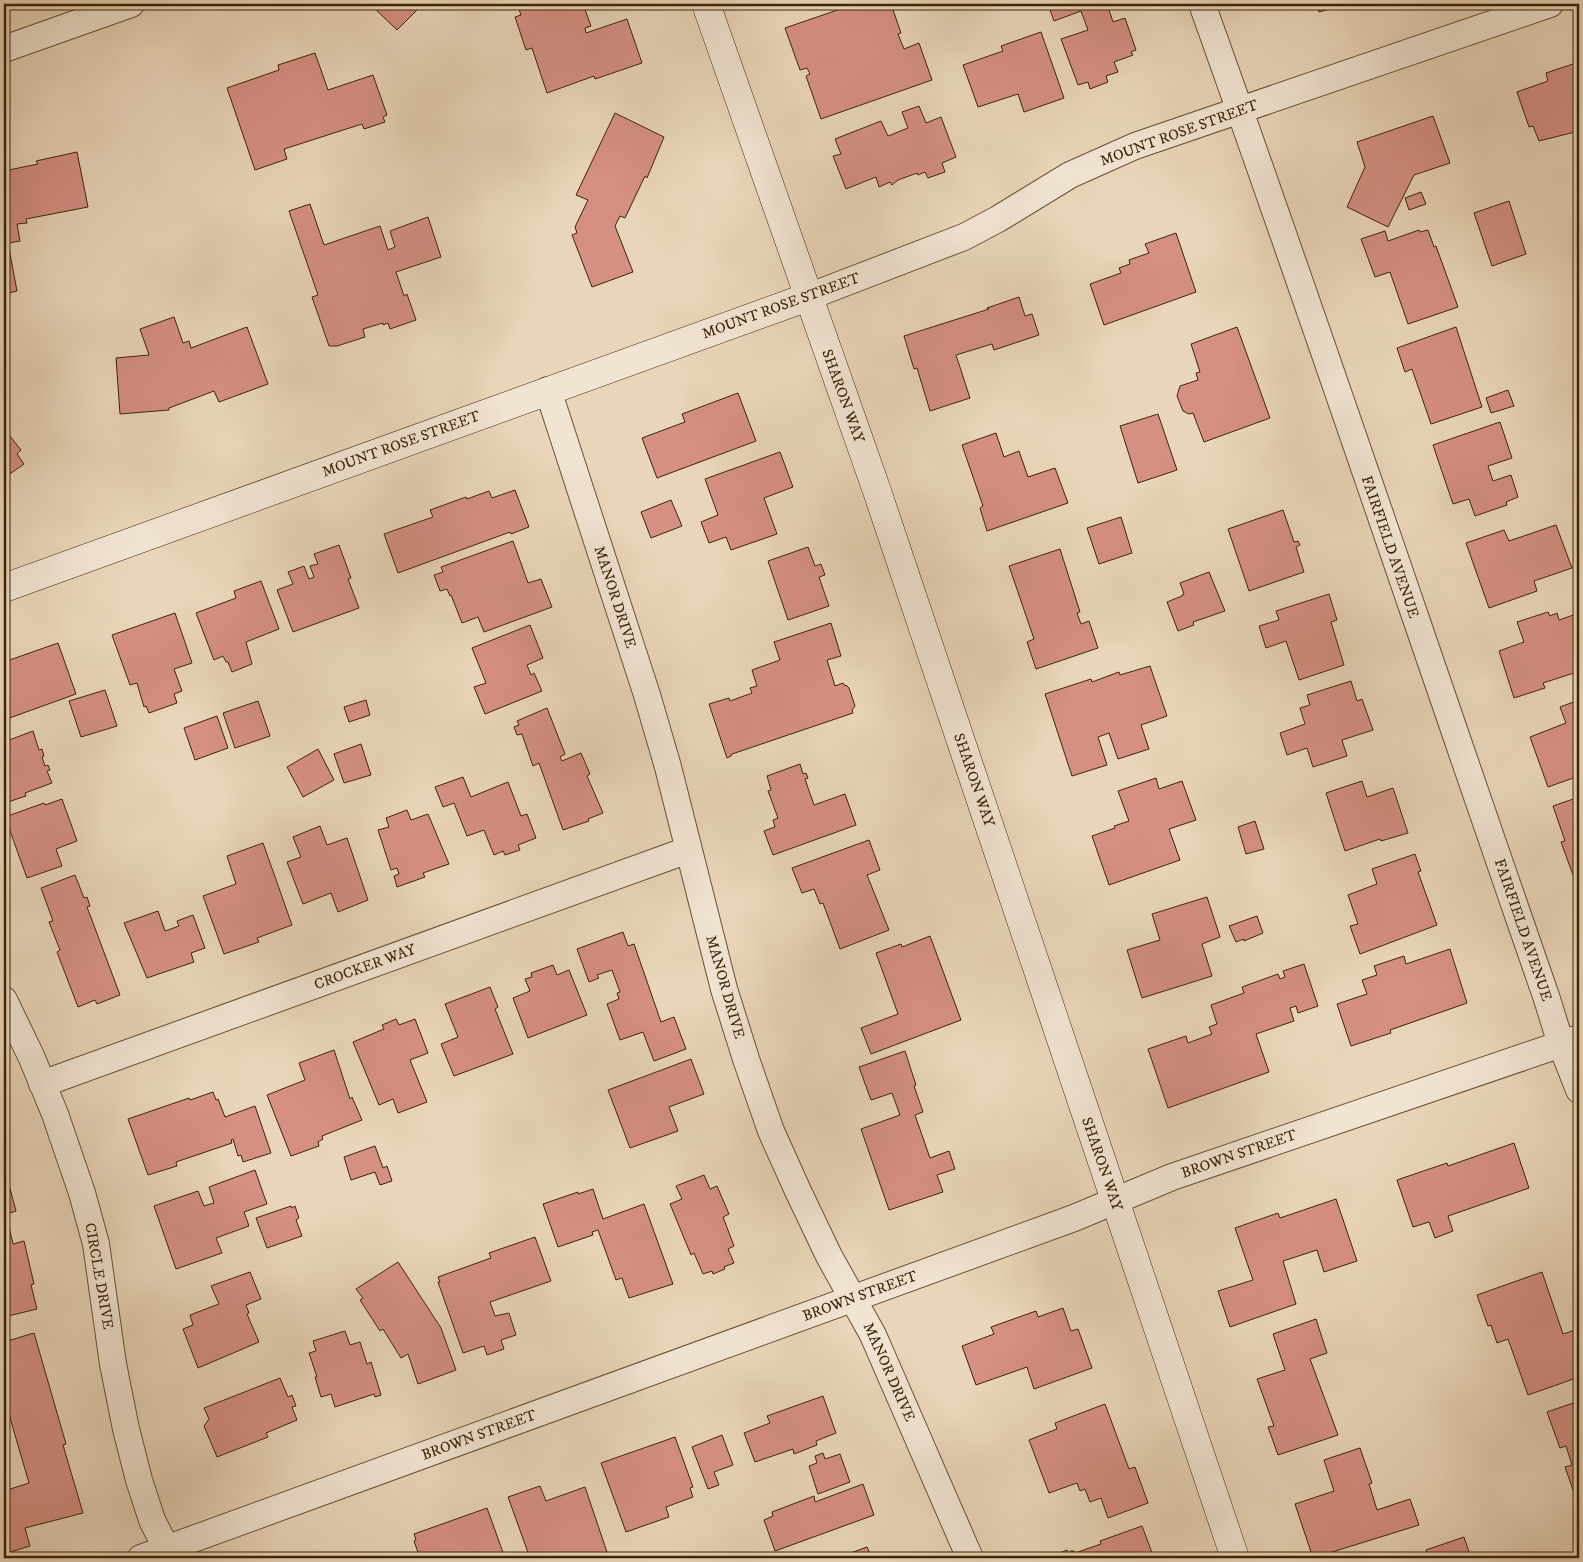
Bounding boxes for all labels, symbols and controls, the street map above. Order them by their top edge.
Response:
street label: MOUNT ROSE STREET [1097,95,1261,170]
street label: MOUNT ROSE STREET [699,268,863,343]
street label: SHARON WAY [817,347,869,446]
street label: MOUNT ROSE STREET [319,406,483,481]
street label: FAIRFIELD AVENUE [1357,473,1423,621]
street label: MANOR DRIVE [590,543,641,651]
street label: SHARON WAY [949,731,999,830]
street label: FAIRFIELD AVENUE [1490,856,1556,1004]
street label: MANOR DRIVE [701,933,749,1041]
street label: CROCKER WAY [312,940,419,994]
street label: SHARON WAY [1077,1115,1127,1214]
street label: BROWN STREET [1179,1125,1300,1183]
street label: CIRCLE DRIVE [80,1221,118,1331]
street label: BROWN STREET [800,1266,921,1326]
street label: MANOR DRIVE [859,1320,919,1425]
street label: BROWN STREET [419,1405,540,1465]

